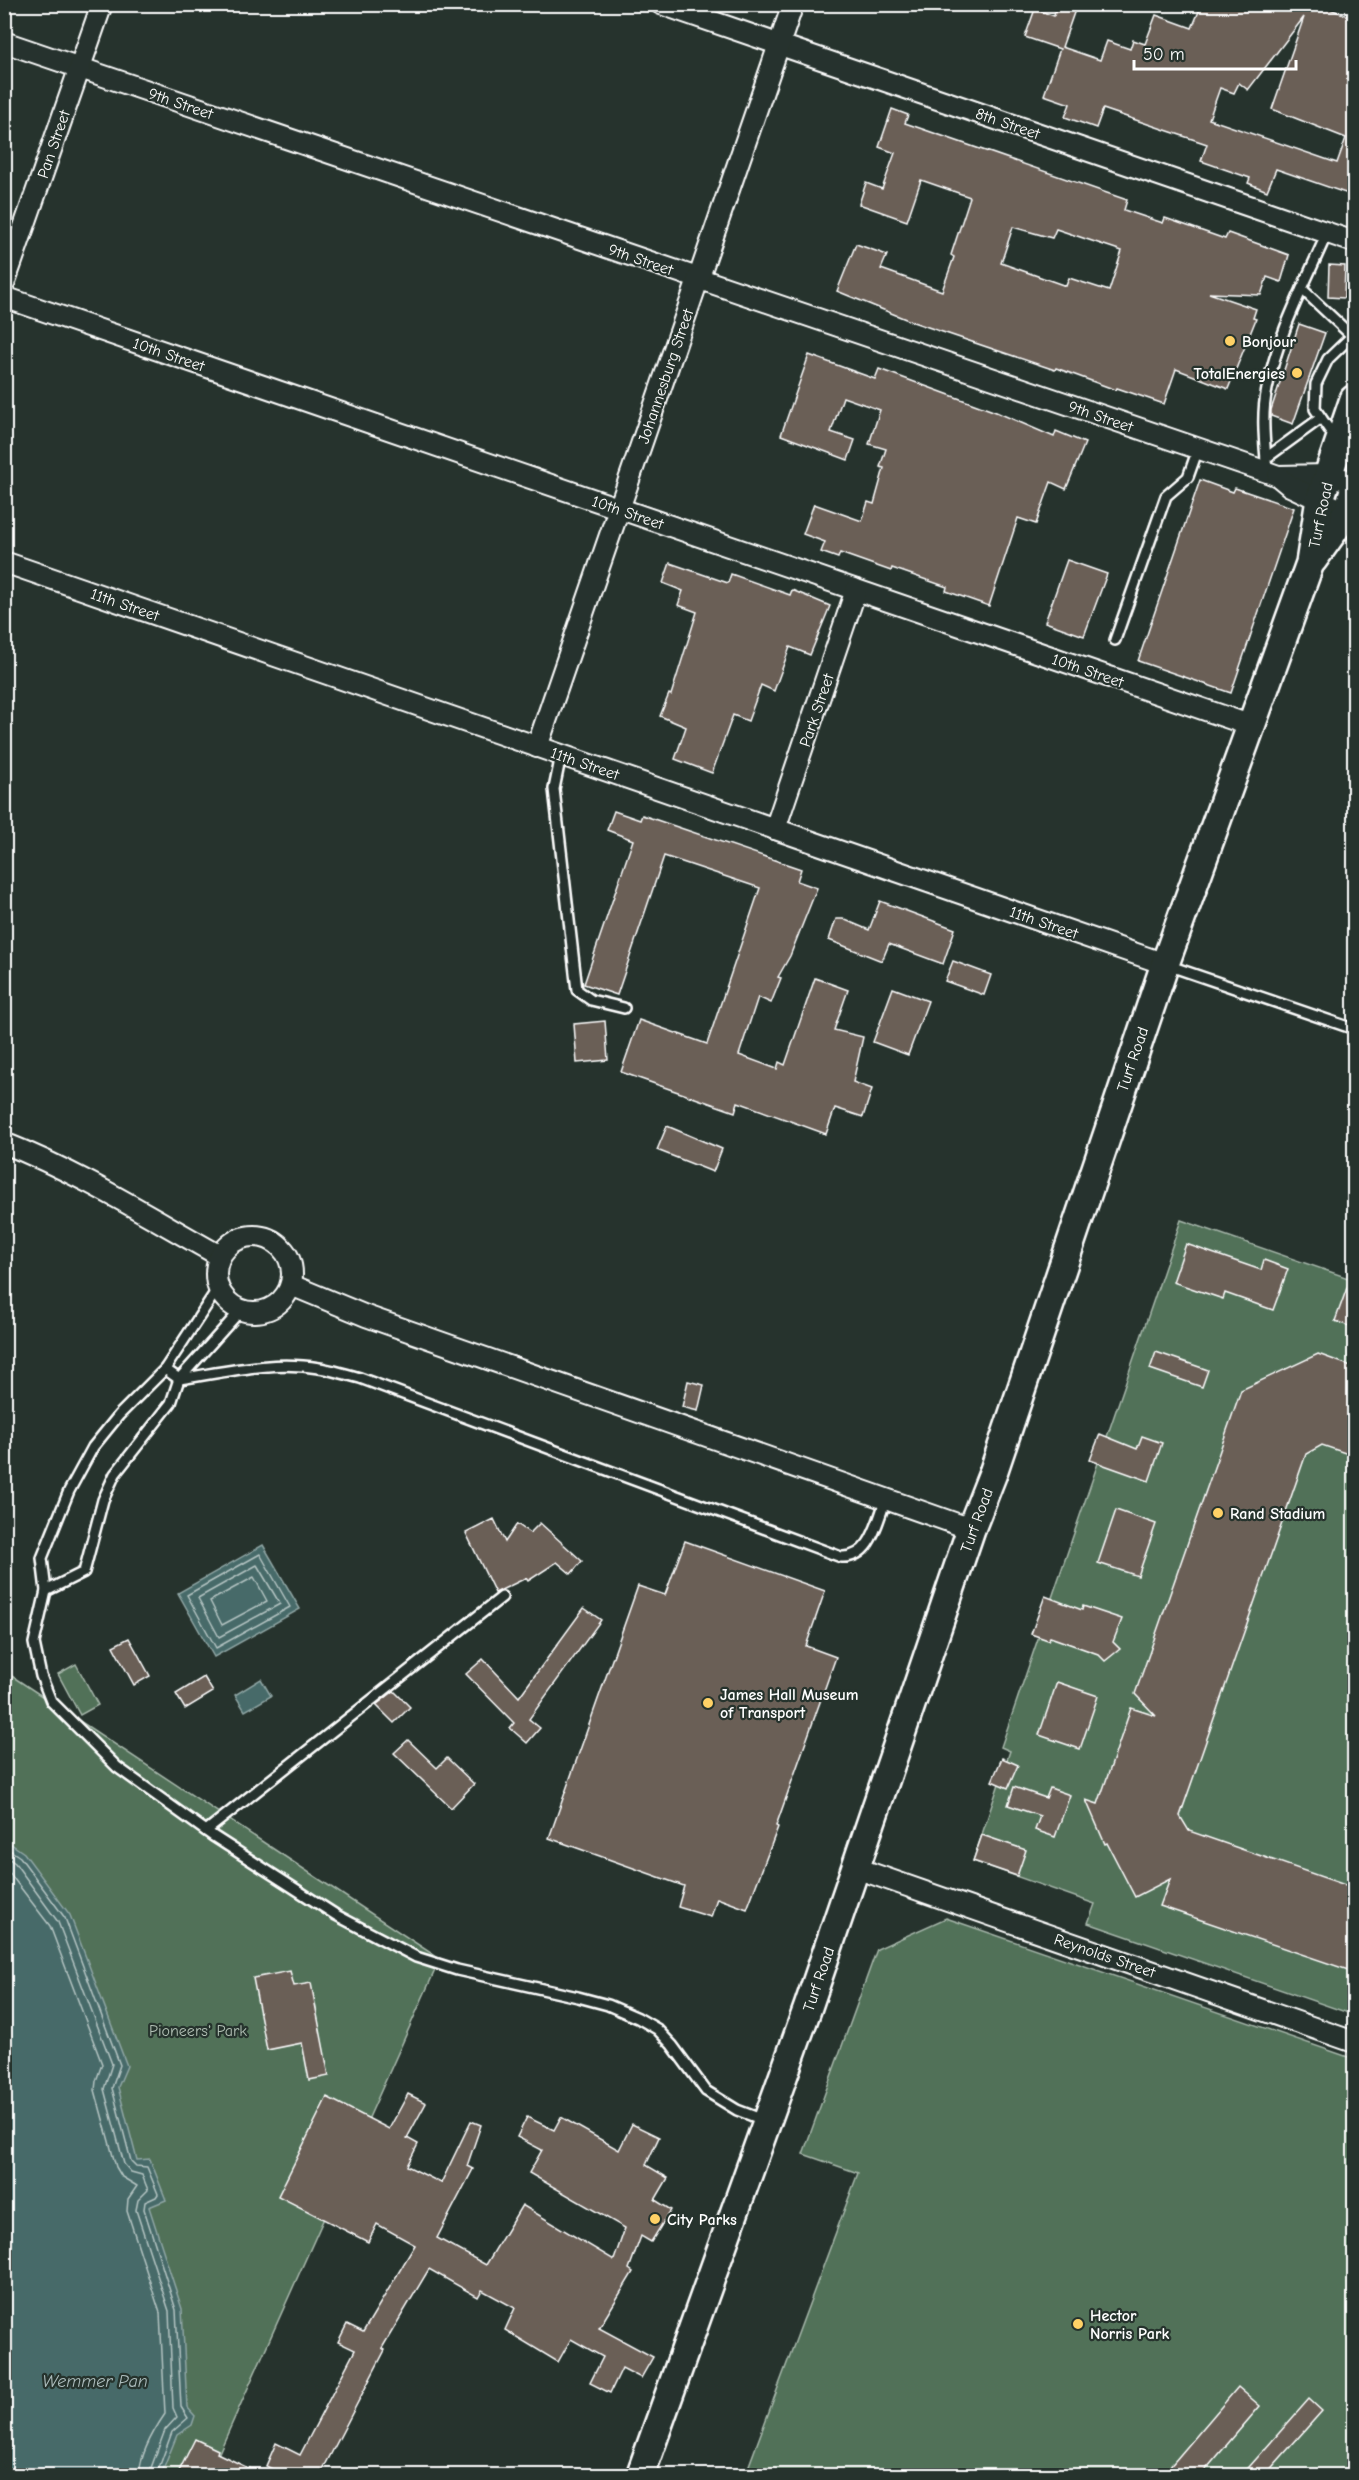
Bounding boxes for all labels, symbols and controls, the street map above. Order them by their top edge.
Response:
scale bar [1134,33,1296,71]
text: 50 m [1143,44,1185,65]
street label: 9th Street [146,85,216,124]
street label: 8th Street [973,105,1043,143]
street label: Pan Street [34,108,74,181]
street label: 9th Street [606,241,676,280]
street label: Johannesburg Street [634,306,698,446]
place label: Bonjour [1242,333,1296,351]
street label: 10th Street [130,334,207,376]
marker: Bonjour [1223,334,1237,348]
place label: TotalEnergies [1194,365,1285,383]
marker: TotalEnergies [1290,366,1304,380]
street label: 9th Street [1066,398,1136,437]
street label: Turf Road [1305,480,1337,550]
street label: 10th Street [589,492,666,534]
street label: 11th Street [88,585,162,625]
street label: 10th Street [1049,650,1126,692]
street label: Park Street [796,671,838,749]
street label: 11th Street [548,744,622,784]
street label: 11th Street [1007,903,1081,943]
street label: Turf Road [1113,1025,1152,1094]
street label: Turf Road [957,1486,997,1555]
place label: Rand Stadium [1230,1505,1325,1523]
marker: Rand Stadium [1211,1506,1225,1520]
place label: James Hall Museum of Transport [720,1686,858,1722]
marker: James Hall Museum of Transport [701,1696,715,1710]
street label: Reynolds Street [1052,1930,1158,1982]
street label: Turf Road [799,1945,838,2014]
park label: Pioneers' Park [149,2022,247,2040]
place label: City Parks [667,2211,737,2229]
marker: City Parks [648,2212,662,2226]
place label: Hector Norris Park [1090,2307,1169,2343]
marker: Hector Norris Park [1071,2317,1085,2331]
water label: Wemmer Pan [42,2371,148,2392]

